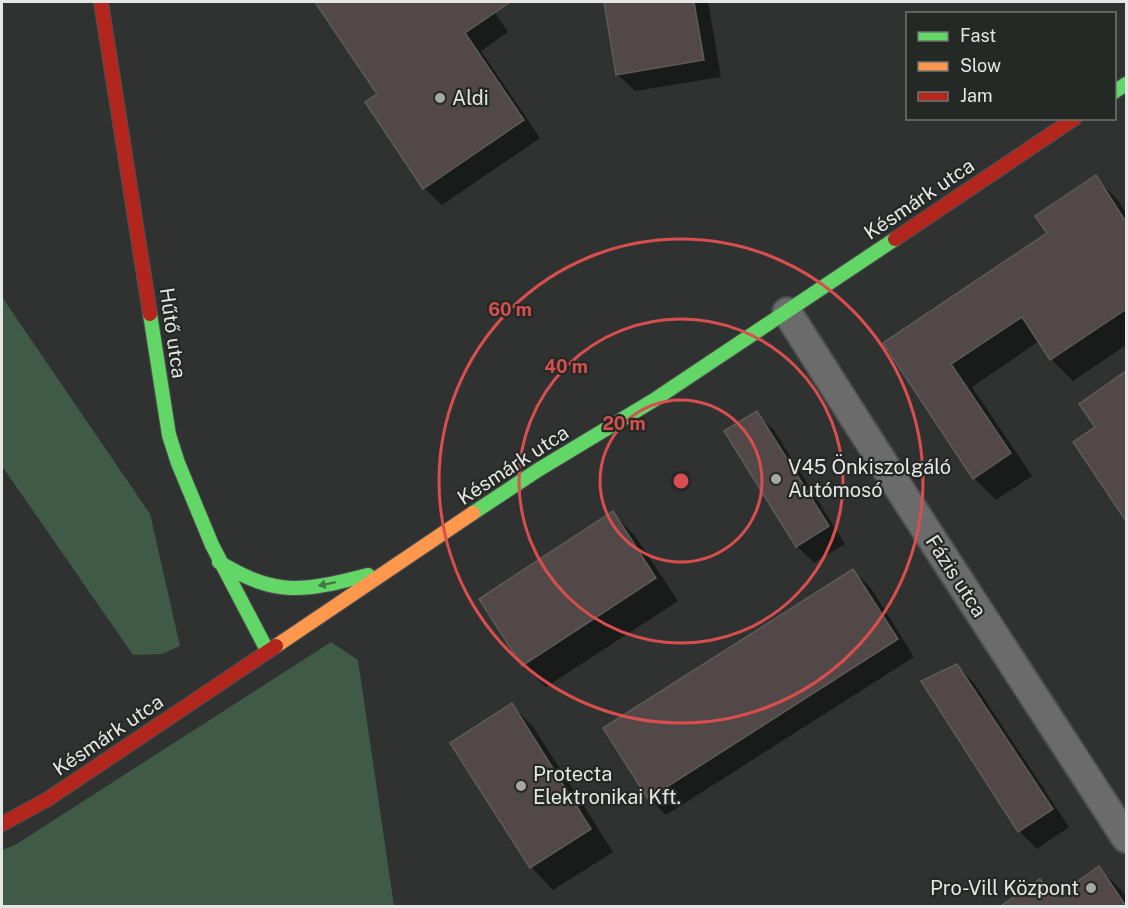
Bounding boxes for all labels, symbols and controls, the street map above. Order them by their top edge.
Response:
legend [906,12,1116,120]
text: Fast [960,25,996,46]
text: Slow [960,55,1001,76]
text: Jam [960,85,993,106]
place label: Aldi [452,86,489,110]
marker: Aldi [433,91,447,105]
street label: Késmárk utca [859,153,979,245]
street label: Hűtő utca [155,286,191,380]
text: 60 m [488,299,532,320]
text: 40 m [544,356,588,377]
text: 20 m [602,413,646,434]
street label: Késmárk utca [453,420,573,510]
place label: V45 Önkiszolgáló Autómosó [788,454,951,502]
centre of rings [671,471,691,491]
marker: V45 Önkiszolgáló Autómosó [769,472,783,486]
street label: Fázis utca [921,530,991,622]
one-way arrow [317,580,336,589]
street label: Késmárk utca [48,689,168,781]
place label: Protecta Elektronikai Kft. [533,762,681,809]
marker: Protecta Elektronikai Kft. [514,779,528,793]
place label: Pro-Vill Központ [930,876,1079,900]
marker: Pro-Vill Központ [1084,881,1098,895]

